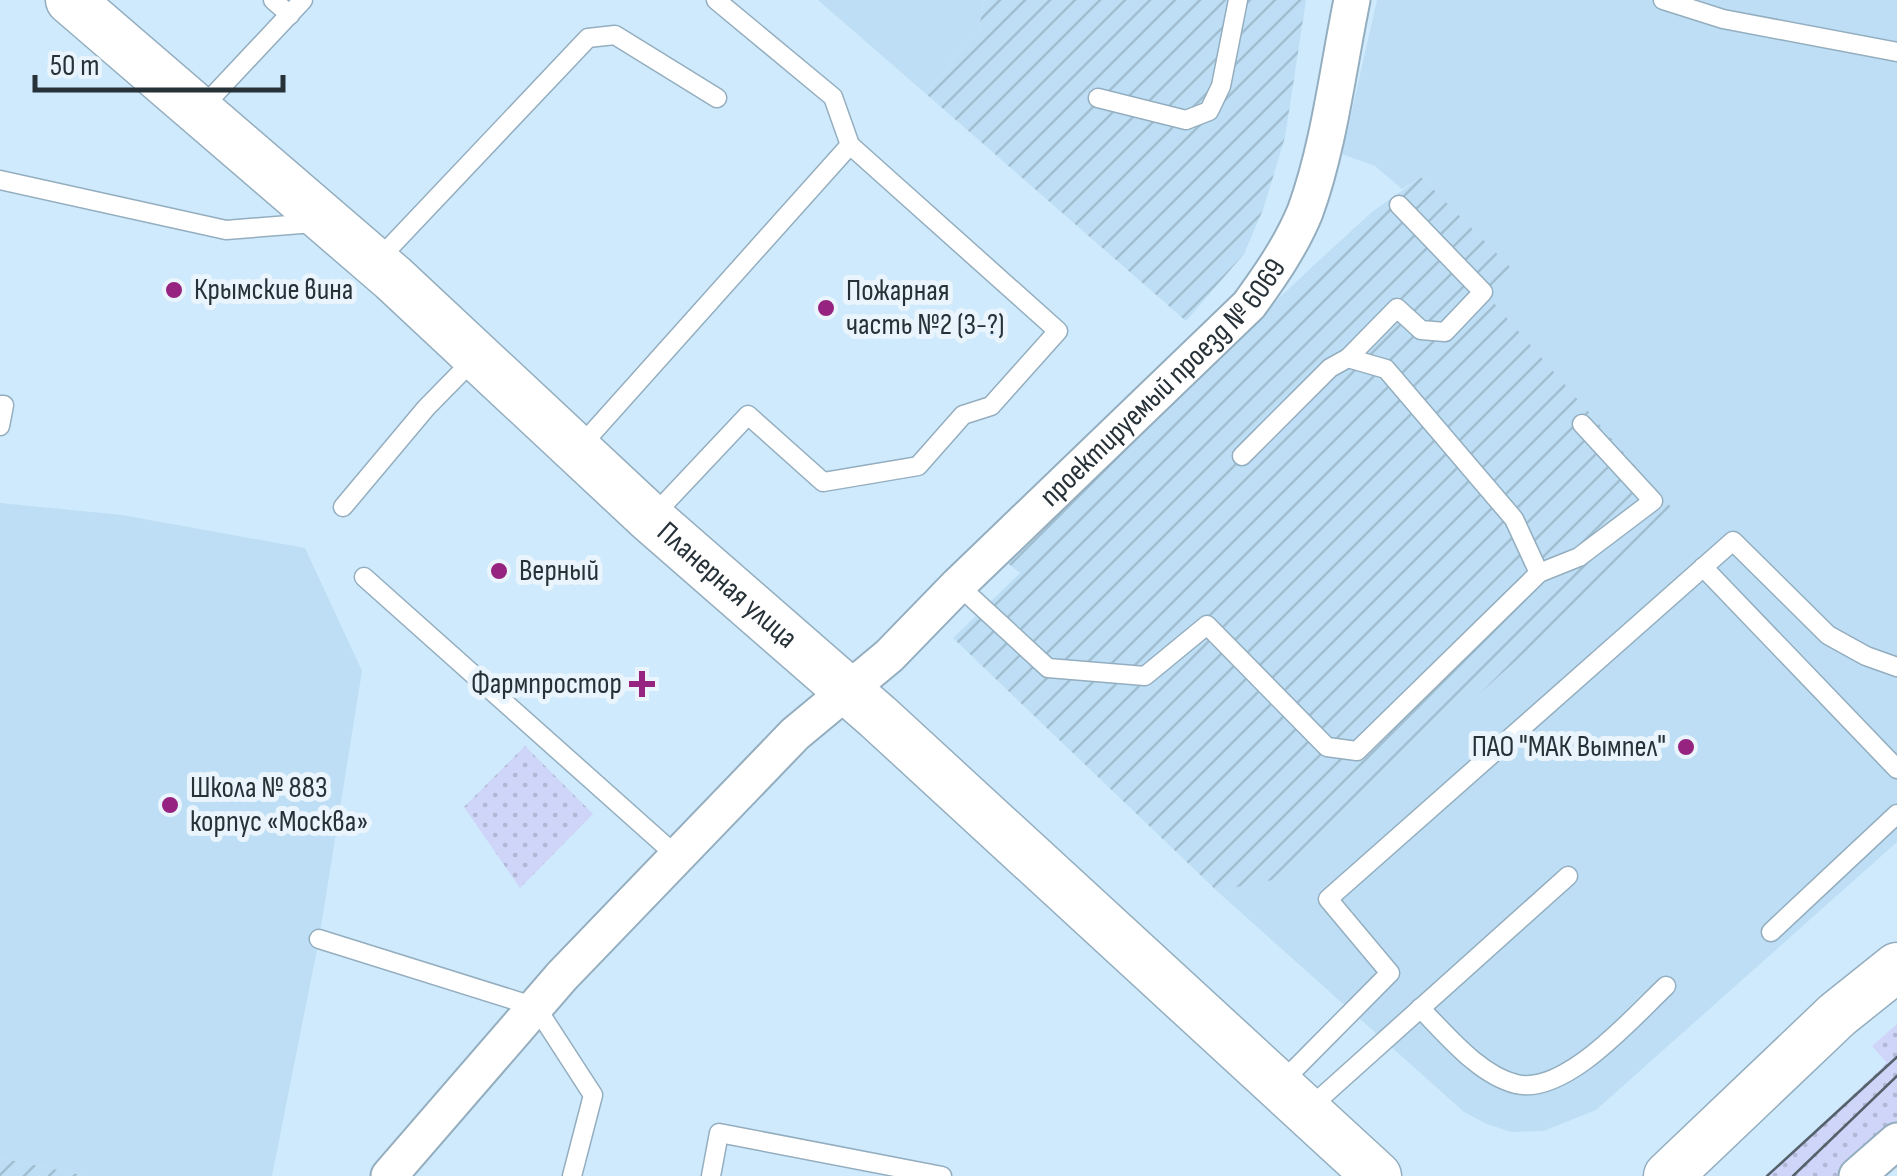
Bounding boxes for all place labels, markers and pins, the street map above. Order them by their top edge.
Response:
place label: Крымские вина [194,272,353,308]
place label: Пожарная часть №2 (3-?) [846,273,1004,343]
marker: Крымские вина [163,279,185,301]
marker: Пожарная часть №2 (3-?) [815,297,837,319]
place label: Верный [519,553,599,589]
marker: Верный [488,560,510,582]
place label: Фармпростор [471,666,622,702]
marker: Фармпростор [631,673,653,695]
place label: ПАО "МАК Вымпел" [1472,729,1666,765]
marker: ПАО "МАК Вымпел" [1675,736,1697,758]
place label: Школа № 883 корпус «Москва» [190,770,368,840]
marker: Школа № 883 корпус «Москва» [159,794,181,816]

